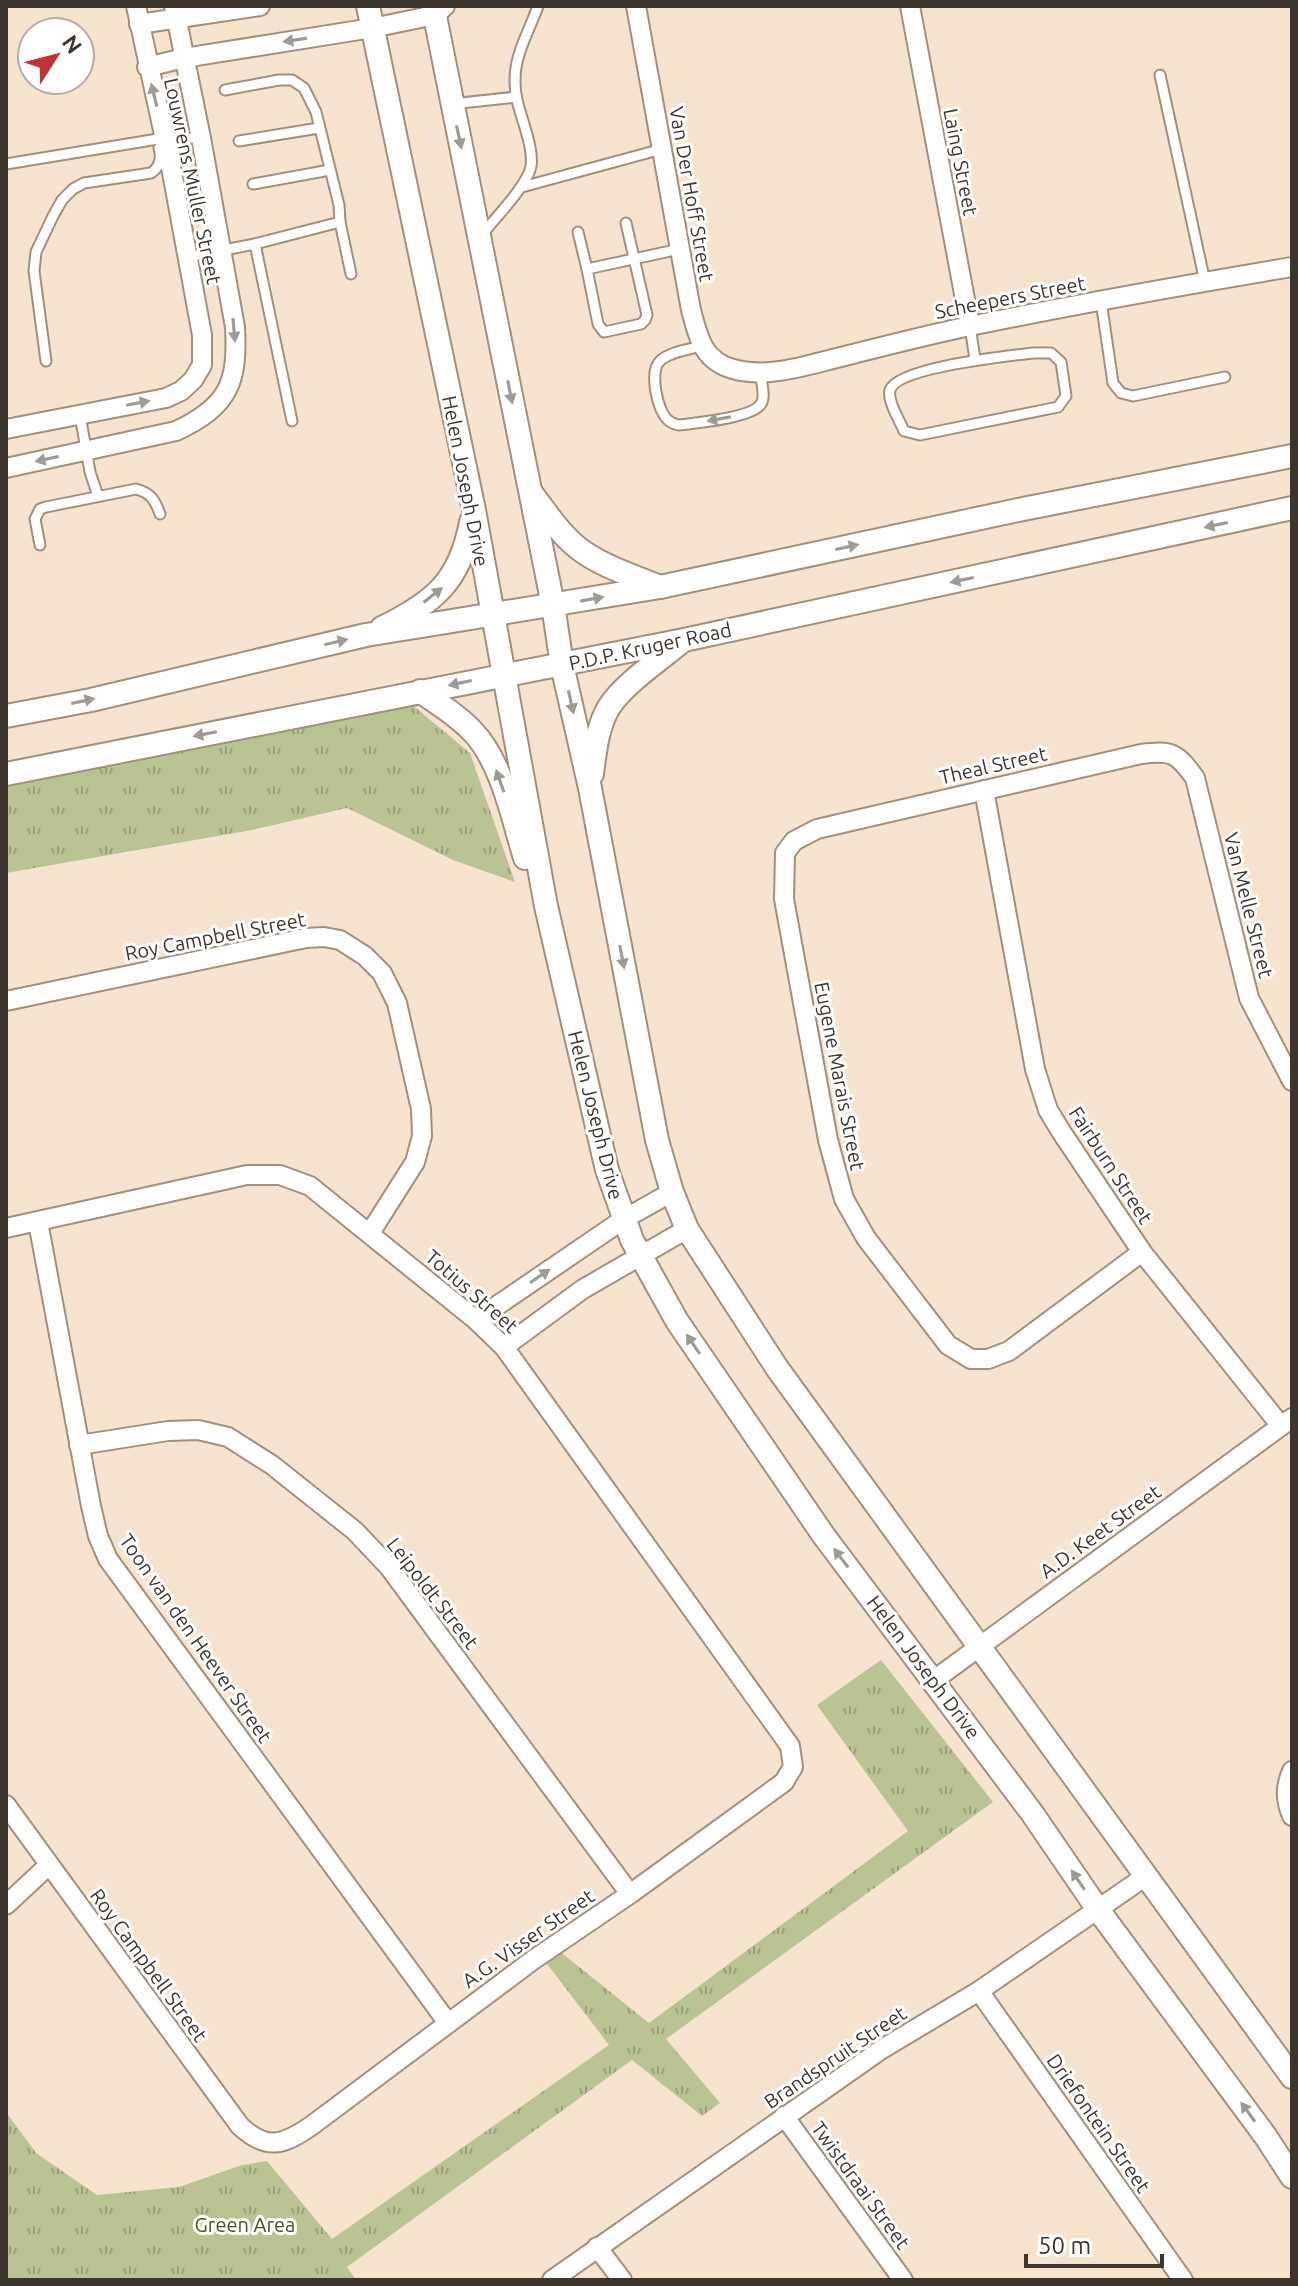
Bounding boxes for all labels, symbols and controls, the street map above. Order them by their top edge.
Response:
north arrow [16,16,96,96]
text: N [58,30,88,58]
one-way arrow [282,34,307,47]
street label: Louwrens Muller Street [160,76,226,286]
one-way arrow [147,83,160,108]
street label: Van Der Hoff Street [665,105,719,283]
street label: Laing Street [939,106,983,218]
one-way arrow [453,125,466,150]
street label: Scheepers Street [933,271,1087,323]
one-way arrow [228,318,241,343]
one-way arrow [504,380,516,405]
street label: Helen Joseph Drive [438,394,494,568]
one-way arrow [125,397,150,409]
one-way arrow [706,413,731,425]
one-way arrow [34,453,59,466]
one-way arrow [1203,519,1228,532]
one-way arrow [834,540,859,553]
one-way arrow [949,574,974,587]
one-way arrow [423,587,443,604]
one-way arrow [580,592,605,604]
street label: P.D.P. Kruger Road [567,618,733,674]
one-way arrow [323,635,348,648]
one-way arrow [448,677,473,690]
one-way arrow [565,690,578,715]
one-way arrow [70,694,95,707]
one-way arrow [193,729,218,741]
street label: Theal Street [937,741,1049,789]
one-way arrow [494,769,506,793]
street label: Van Melle Street [1220,830,1278,980]
street label: Roy Campbell Street [123,907,307,965]
one-way arrow [617,945,629,970]
street label: Eugene Marais Street [810,980,870,1172]
street label: Helen Joseph Drive [564,1028,628,1202]
street label: Fairburn Street [1065,1102,1157,1228]
street label: Totius Street [421,1245,523,1338]
one-way arrow [530,1269,551,1284]
one-way arrow [686,1334,701,1355]
street label: A.D. Keet Street [1035,1479,1165,1583]
street label: Toon van den Heever Street [115,1529,277,1747]
street label: Leipoldt Street [382,1533,484,1653]
one-way arrow [833,1547,849,1569]
street label: Helen Joseph Drive [863,1591,985,1743]
one-way arrow [1071,1869,1086,1890]
street label: Roy Campbell Street [86,1884,212,2046]
street label: A.G. Visser Street [458,1884,598,1992]
street label: Brandspruit Street [760,2001,910,2113]
street label: Driefontein Street [1043,2049,1155,2197]
one-way arrow [1241,2102,1256,2123]
street label: Twistdraai Street [807,2117,915,2253]
park label: Green Area [195,2213,295,2236]
scale bar [1026,2218,1162,2268]
text: 50 m [1038,2232,1091,2259]

